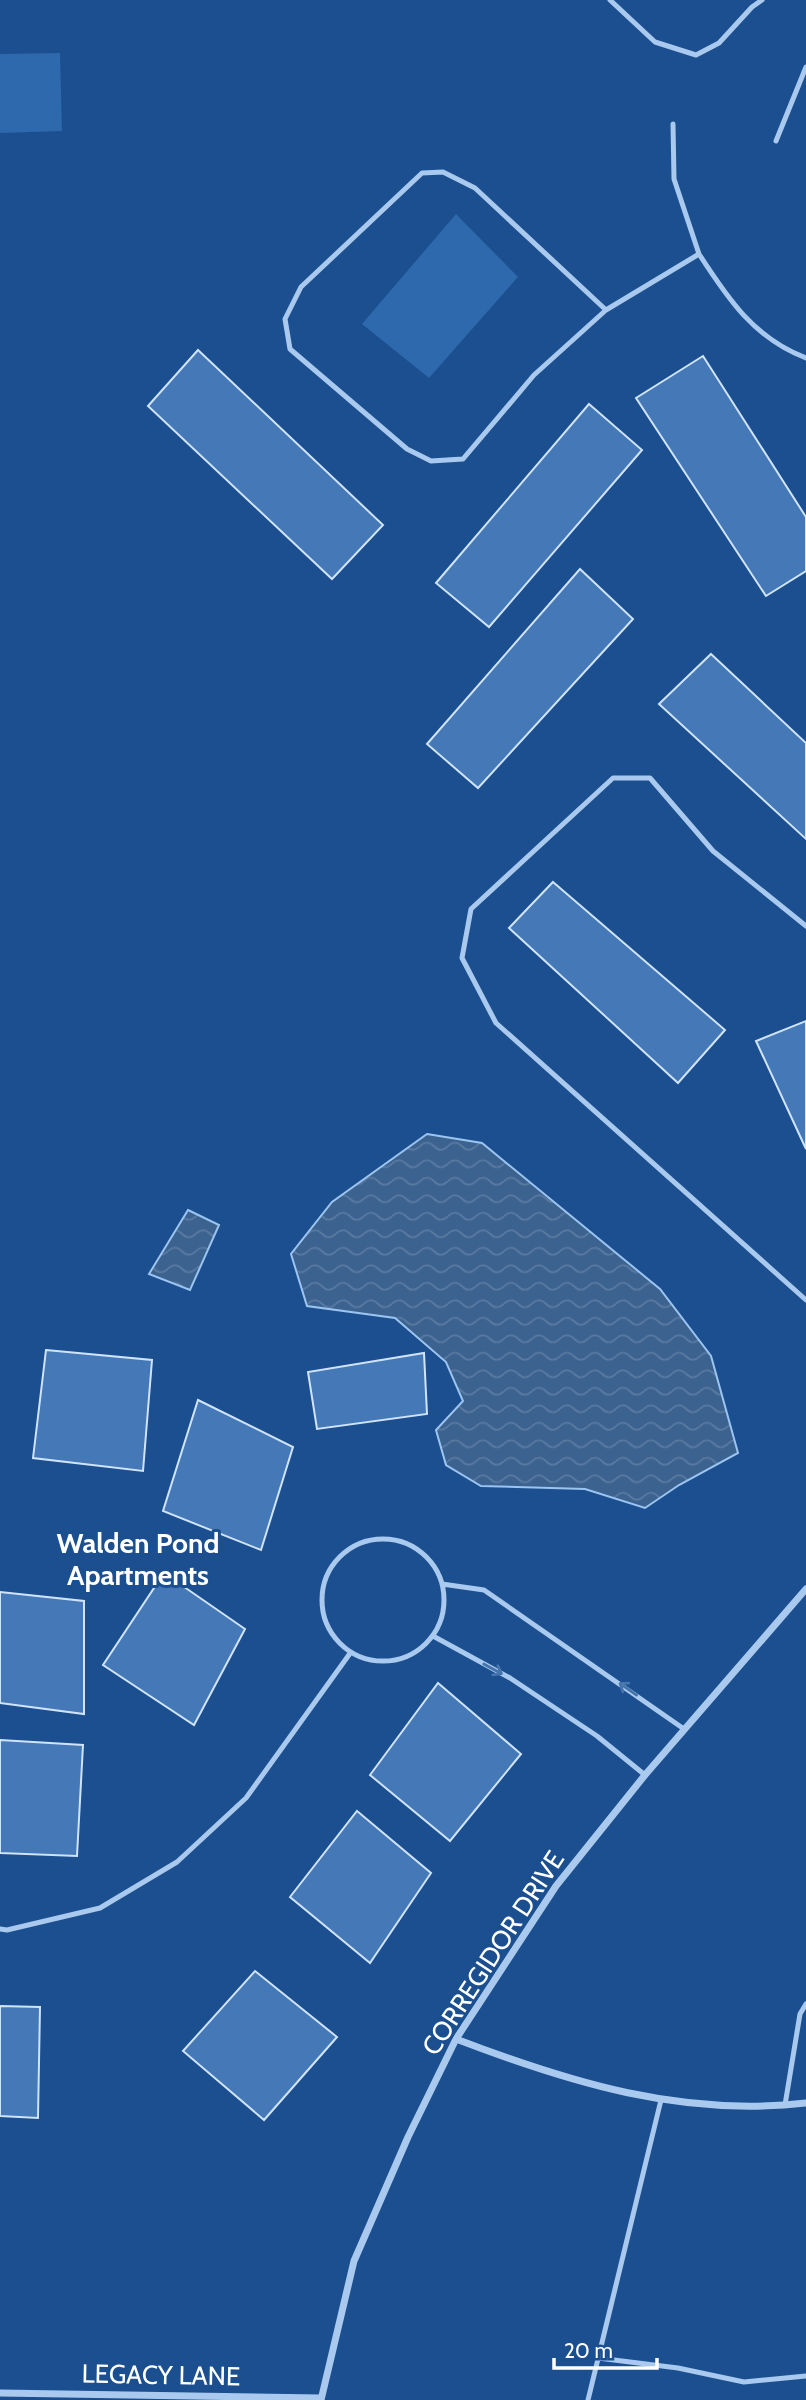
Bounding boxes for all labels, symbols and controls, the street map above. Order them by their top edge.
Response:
district label: Walden Pond Apartments [56,1526,220,1592]
one-way arrow [482,1663,503,1676]
one-way arrow [619,1682,638,1696]
street label: CORREGIDOR DRIVE [415,1845,571,2061]
scale bar [554,2326,657,2370]
text: 20 m [564,2338,613,2363]
street label: LEGACY LANE [81,2358,241,2392]

